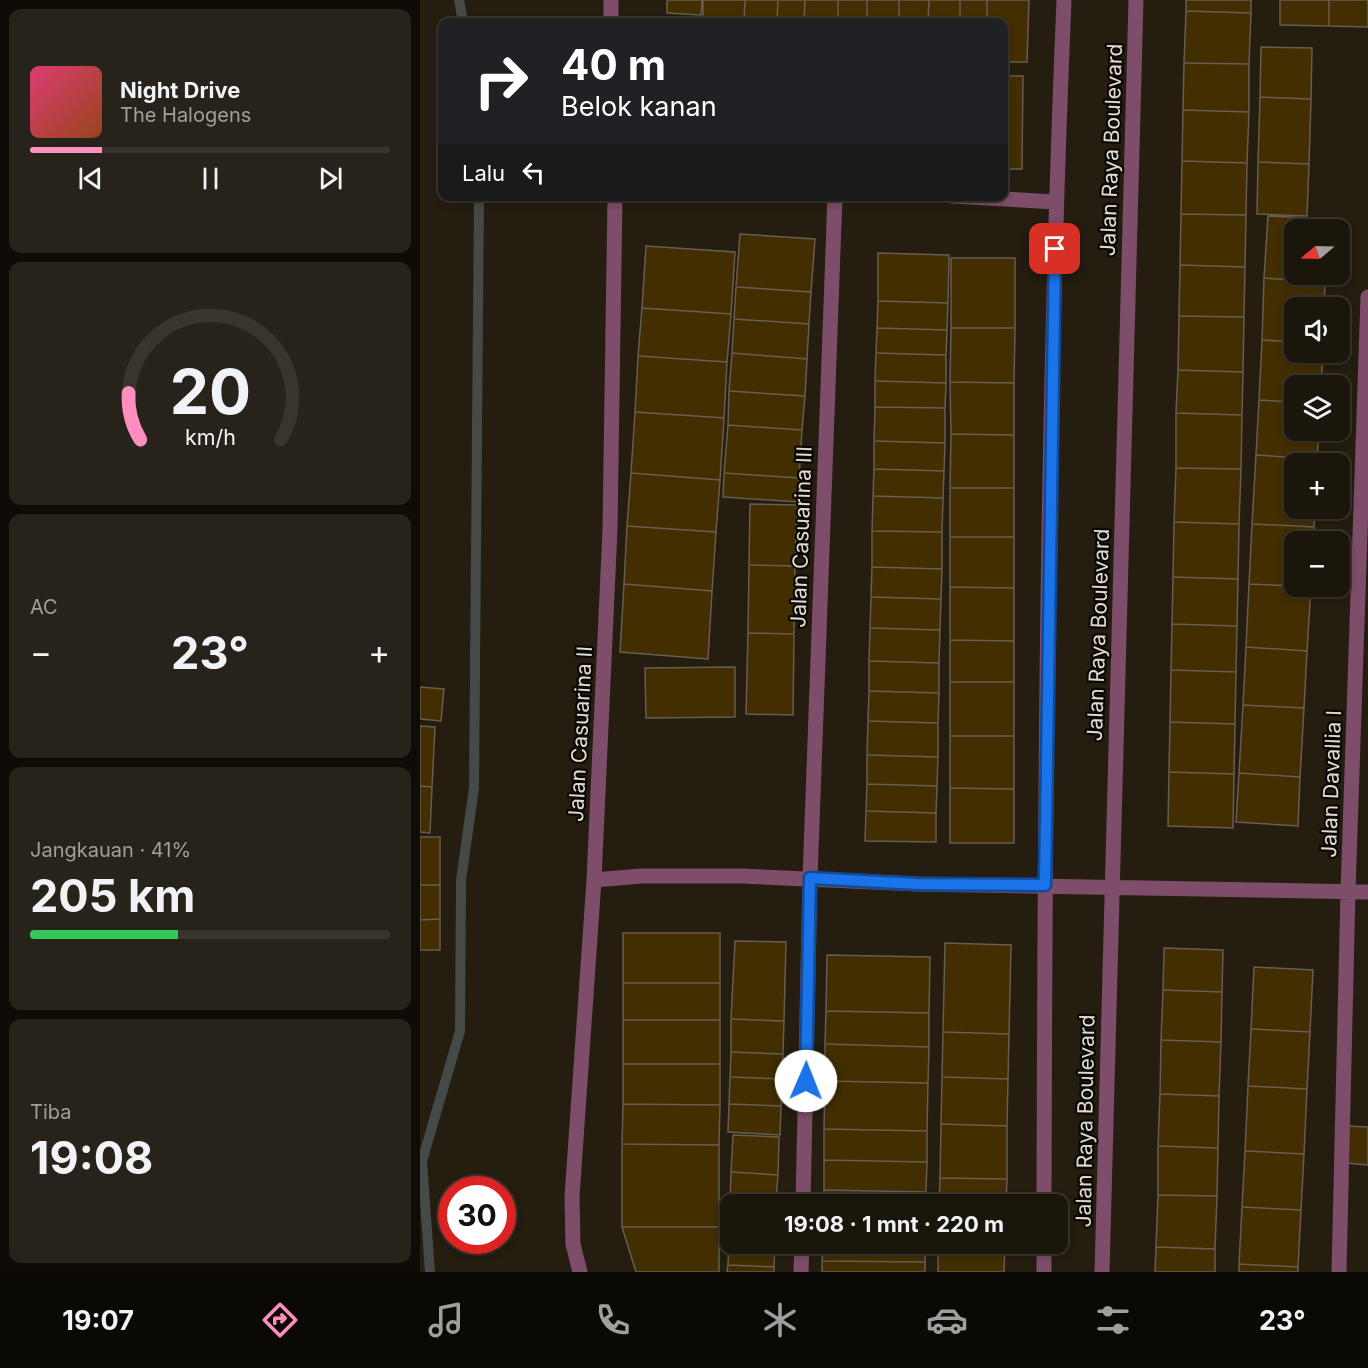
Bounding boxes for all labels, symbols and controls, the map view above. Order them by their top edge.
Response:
text: 40 m [561,39,666,90]
icon: right [462,42,540,120]
street label: Jalan Raya Boulevard [1095,43,1127,257]
text: Night Drive [120,77,240,103]
text: Belok kanan [561,90,717,123]
text: The Halogens [120,103,251,127]
icon: left [517,156,550,189]
text: Lalu [462,160,505,186]
icon: previous [74,162,107,195]
icon: pause [194,162,227,195]
icon: next [314,162,347,195]
north arrow [1284,219,1350,285]
map controls [1284,219,1350,597]
pin [1029,223,1080,274]
icon: arrive [1038,232,1071,265]
button: sound [1284,297,1350,363]
text: 20 [169,355,251,430]
button: layers [1284,375,1350,441]
text: km/h [185,425,235,451]
street label: Jalan Casuarina III [785,446,817,628]
button: + [1284,453,1350,519]
street label: Jalan Raya Boulevard [1082,528,1114,742]
button: − [1284,531,1350,597]
text: AC [30,595,58,619]
text: 23° [171,625,249,680]
text: − [30,632,52,672]
text: + [368,632,390,672]
street label: Jalan Casuarina II [563,645,597,823]
street label: Jalan Davallia I [1316,710,1346,858]
text: Jangkauan · 41% [30,838,191,862]
text: 205 km [30,868,195,923]
street label: Jalan Raya Boulevard [1071,1014,1099,1228]
position arrow [774,1049,838,1113]
text: Tiba [30,1100,71,1124]
text: 19:08 [30,1130,153,1185]
speed limit sign: 30 [438,1176,516,1254]
text: 19:08 · 1 mnt · 220 m [784,1211,1004,1237]
icon: directions [259,1299,301,1341]
icon: music [425,1299,467,1341]
icon: phone [592,1299,634,1341]
icon: climate [759,1299,801,1341]
icon: car [926,1299,968,1341]
icon: filters [1092,1299,1134,1341]
text: 19:07 [62,1304,134,1337]
text: 23° [1259,1304,1306,1337]

